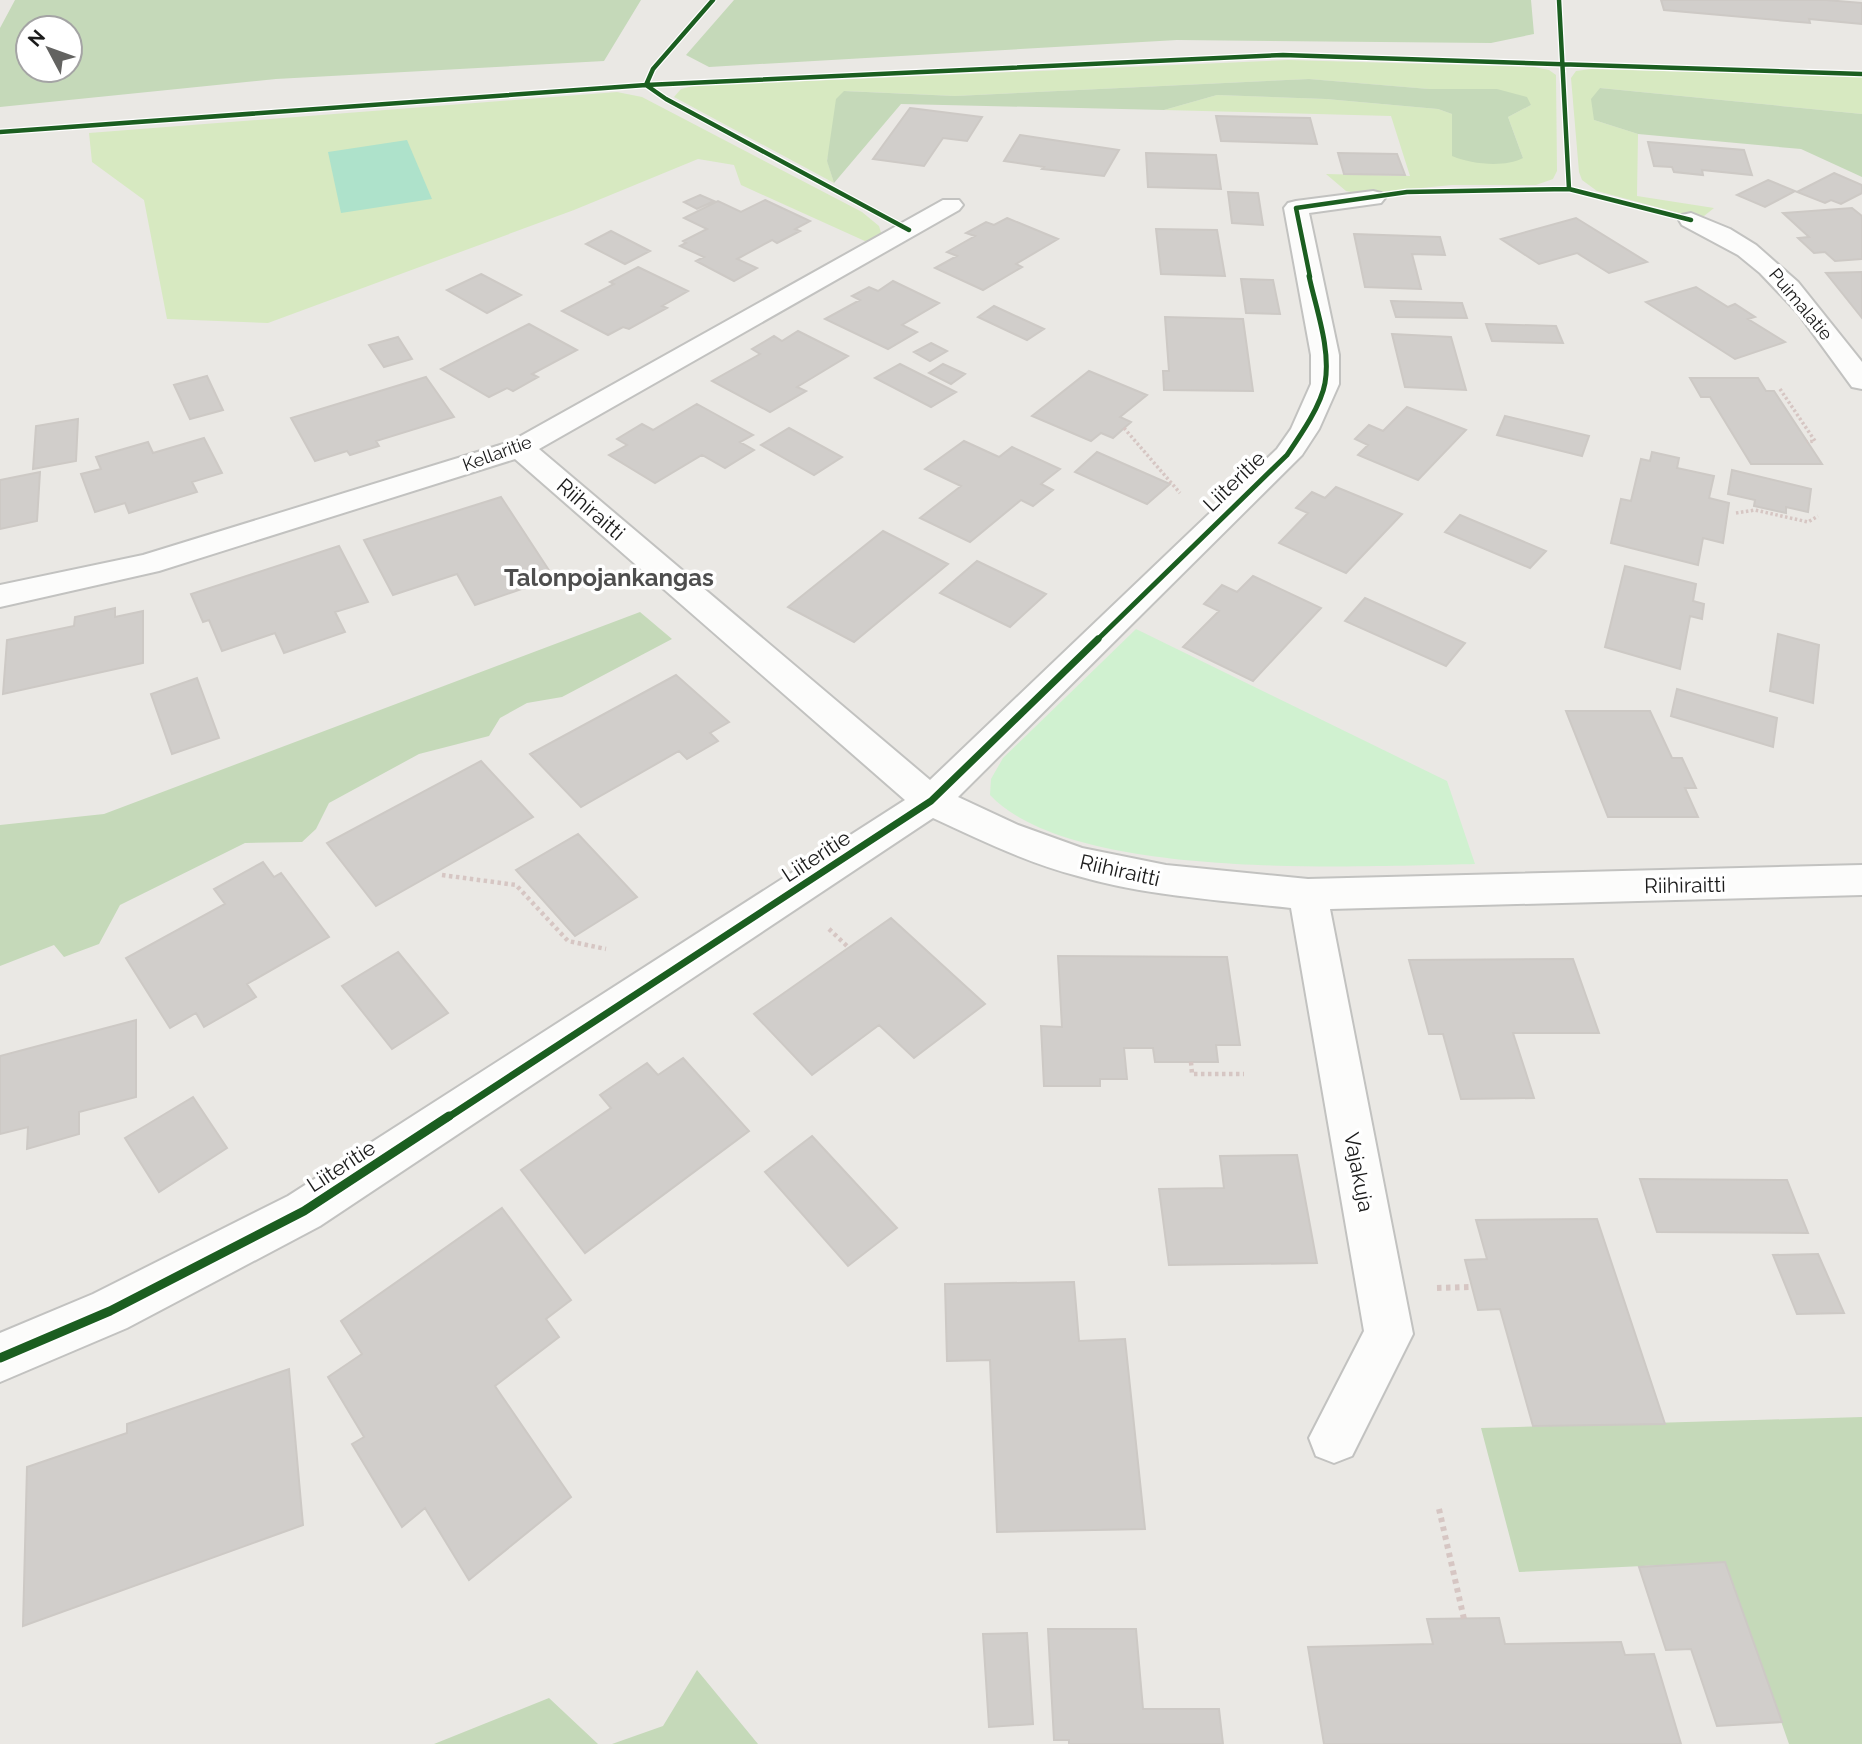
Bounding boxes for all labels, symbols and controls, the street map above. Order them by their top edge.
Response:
north arrow [14,14,84,84]
text: N [23,25,49,51]
street label: Puimalatie [1765,264,1837,345]
street label: Kellaritie [460,431,535,475]
street label: Liiteritie [1198,445,1270,517]
street label: Riihiraitti [552,473,630,545]
district label: Talonpojankangas [504,563,714,592]
street label: Liiteritie [777,825,855,887]
street label: Riihiraitti [1077,849,1163,891]
street label: Riihiraitti [1644,872,1726,898]
street label: Vajakuja [1339,1130,1379,1214]
street label: Liiteritie [302,1135,380,1197]

